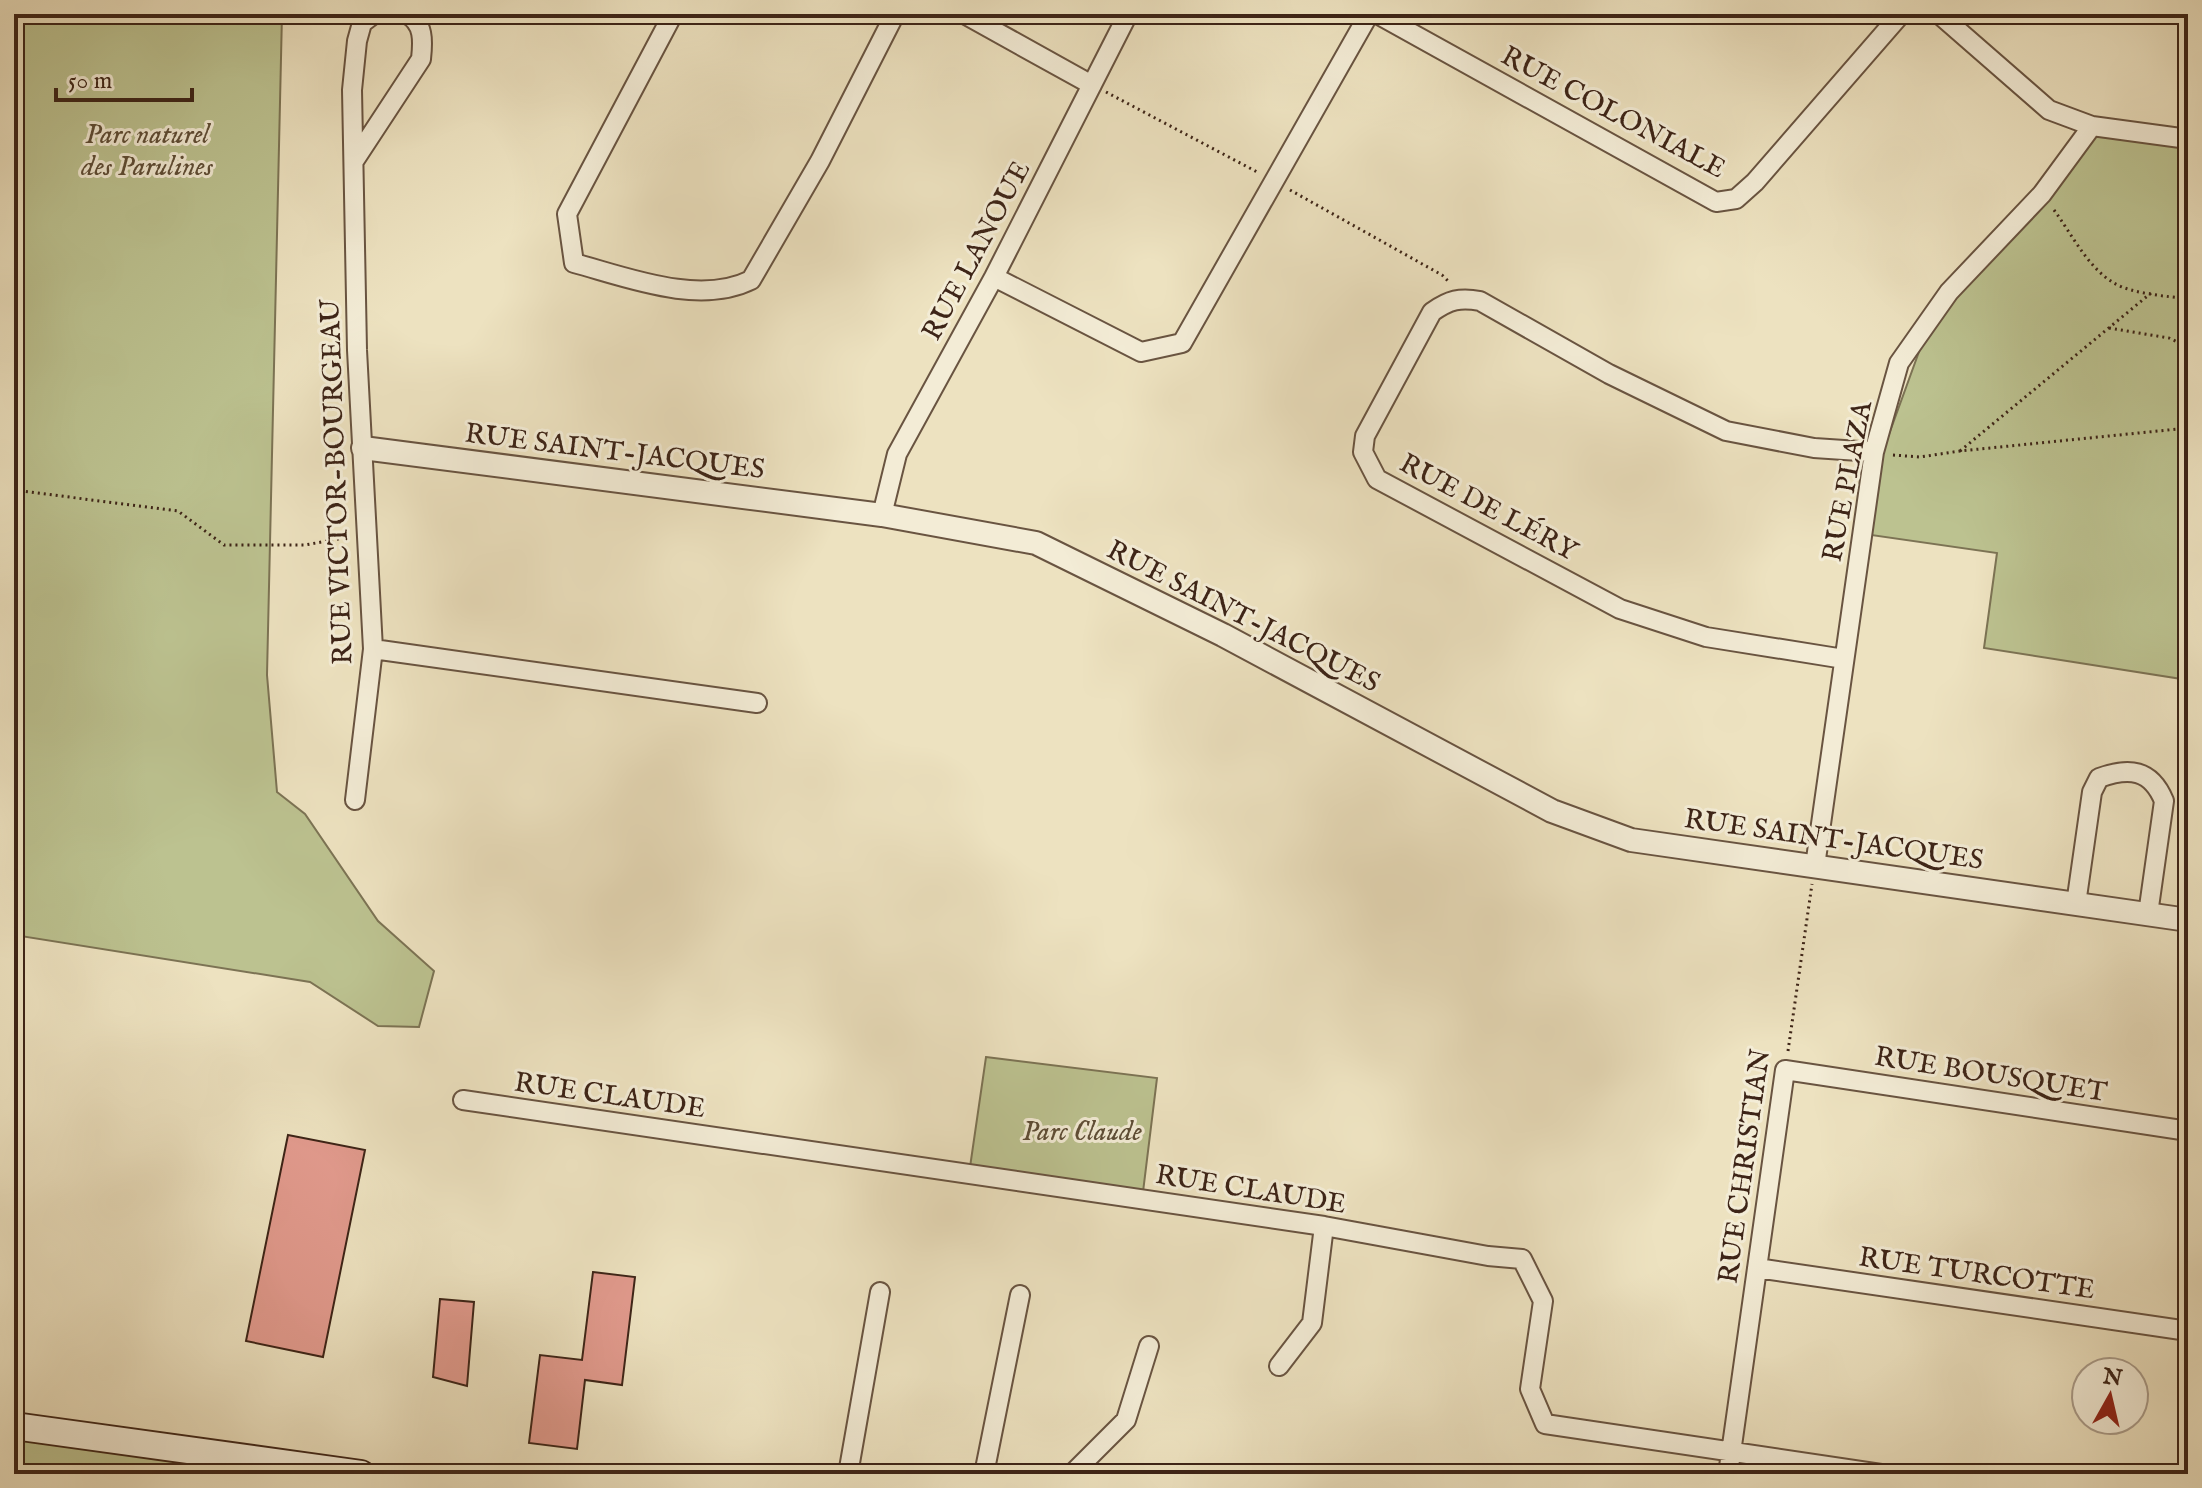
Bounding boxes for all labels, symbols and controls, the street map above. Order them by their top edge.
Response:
street label: RUE COLONIALE [1494,39,1731,187]
scale bar [56,52,192,102]
text: 50 m [68,66,112,97]
park label: Parc naturel des Parulines [80,118,214,185]
street label: RUE LANOUE [915,155,1039,347]
street label: RUE VICTOR-BOURGEAU [314,298,361,665]
street label: RUE PLAZA [1816,397,1881,565]
street label: RUE SAINT-JACQUES [463,417,767,488]
street label: RUE DE LÉRY [1393,446,1585,571]
street label: RUE SAINT-JACQUES [1100,533,1385,701]
street label: RUE SAINT-JACQUES [1682,802,1986,879]
street label: RUE BOUSQUET [1872,1040,2110,1111]
street label: RUE CHRISTIAN [1712,1047,1779,1286]
street label: RUE CLAUDE [512,1066,707,1127]
park label: Parc Claude [1022,1115,1143,1150]
street label: RUE CLAUDE [1153,1158,1348,1223]
street label: RUE TURCOTTE [1856,1241,2097,1308]
north arrow [2070,1356,2150,1436]
text: N [2100,1363,2124,1393]

